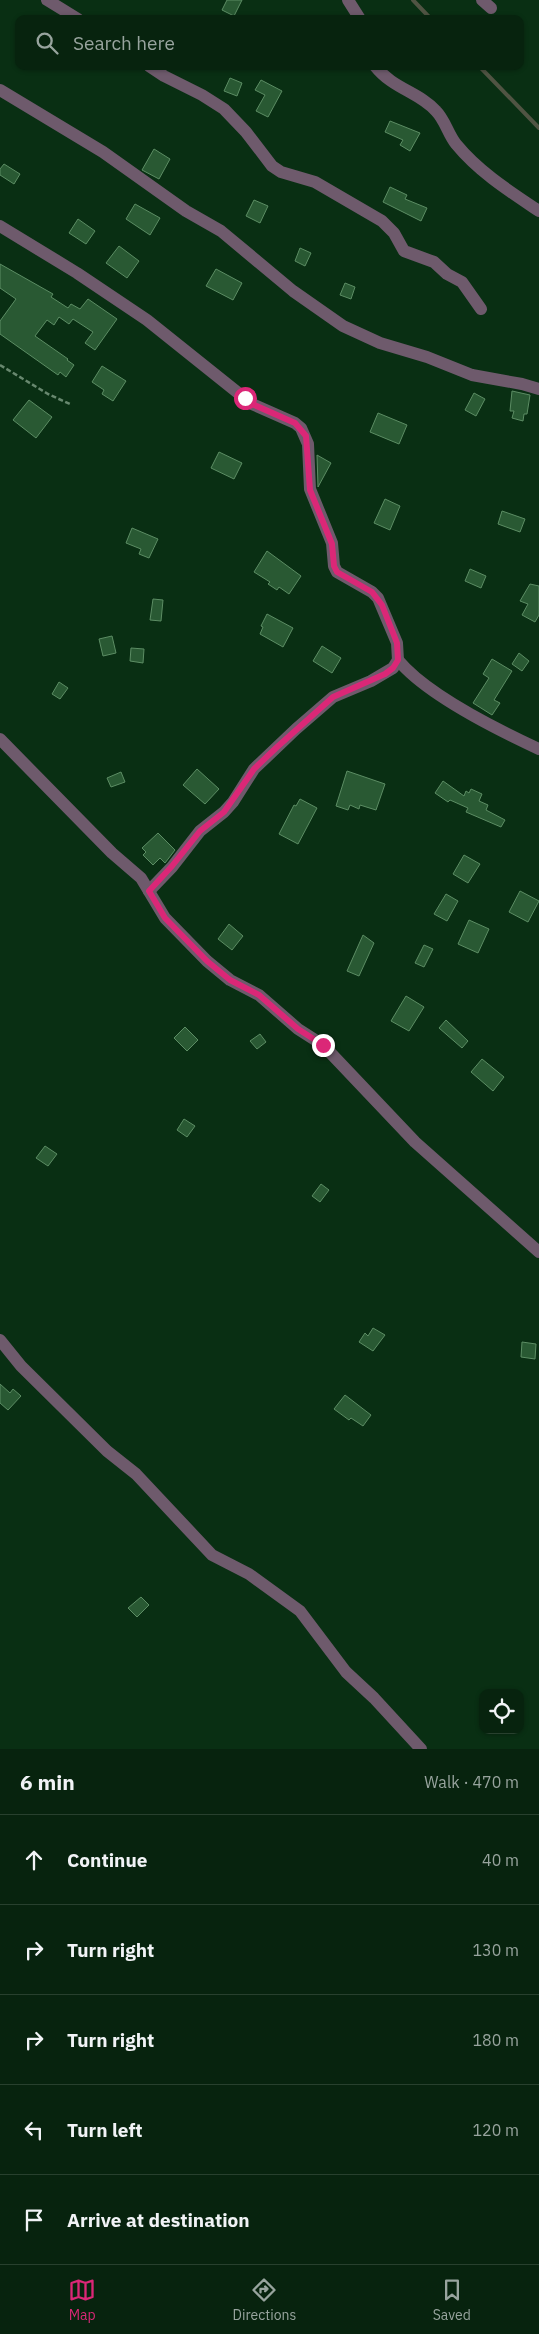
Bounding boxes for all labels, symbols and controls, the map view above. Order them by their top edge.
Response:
search box [15,15,524,70]
icon: search [33,29,61,57]
text: Search here [73,31,175,55]
route start [234,387,257,410]
route end [312,1034,335,1057]
map controls [479,1689,524,1734]
button: locate [479,1689,524,1734]
text: 6 min [20,1768,75,1796]
text: Walk · 470 m [424,1772,519,1792]
icon: ahead [20,1846,48,1874]
text: Continue [67,1848,147,1872]
text: 40 m [482,1850,519,1870]
icon: right [20,1936,48,1964]
text: Turn right [67,1938,154,1962]
text: 130 m [472,1940,519,1960]
icon: right [20,2026,48,2054]
text: Turn right [67,2028,154,2052]
text: 180 m [472,2030,519,2050]
icon: left [20,2116,48,2144]
text: Turn left [67,2118,143,2142]
text: 120 m [472,2120,519,2140]
icon: arrive [20,2206,48,2234]
text: Arrive at destination [67,2208,250,2232]
tab: Map [68,2276,96,2324]
tab: Directions [233,2276,296,2324]
tab: Saved [433,2276,471,2324]

